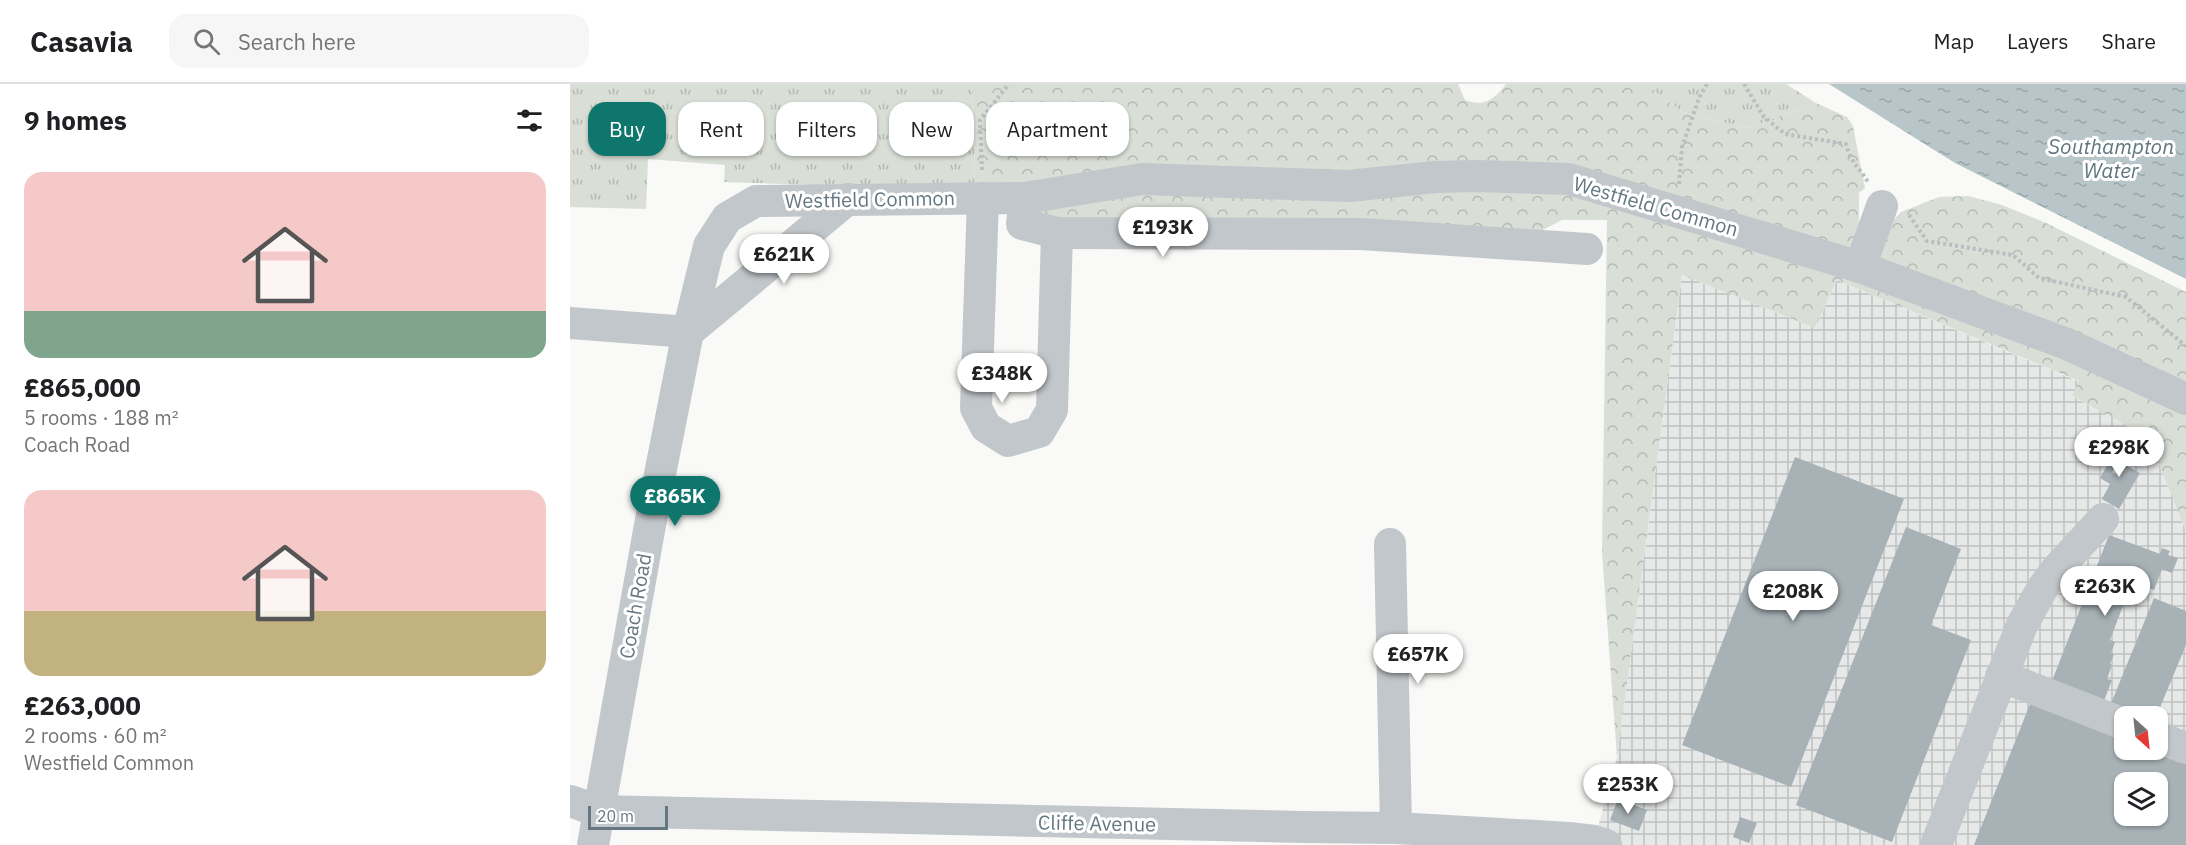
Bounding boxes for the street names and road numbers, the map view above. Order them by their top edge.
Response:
street label: Westfield Common [1571,170,1741,242]
street label: Westfield Common [785,184,955,214]
street label: Coach Road [612,551,658,661]
street label: Cliffe Avenue [1038,808,1156,838]

